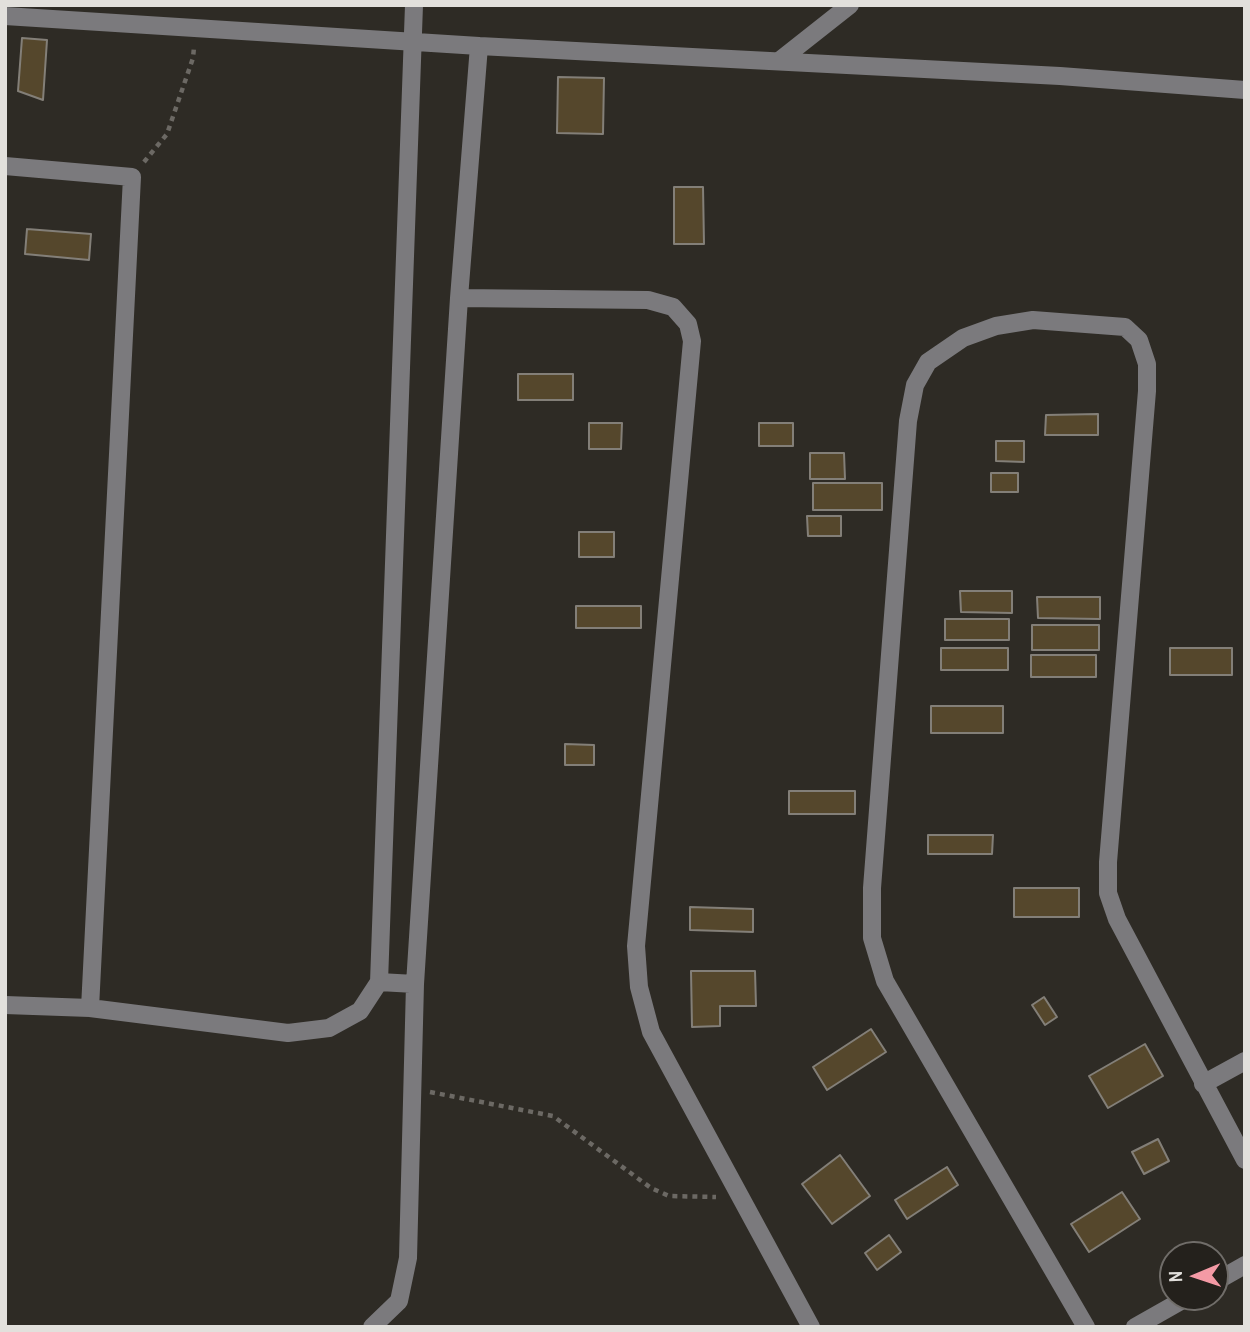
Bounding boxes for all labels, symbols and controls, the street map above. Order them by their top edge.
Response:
north arrow [1159,1241,1229,1311]
text: N [1162,1271,1188,1283]

